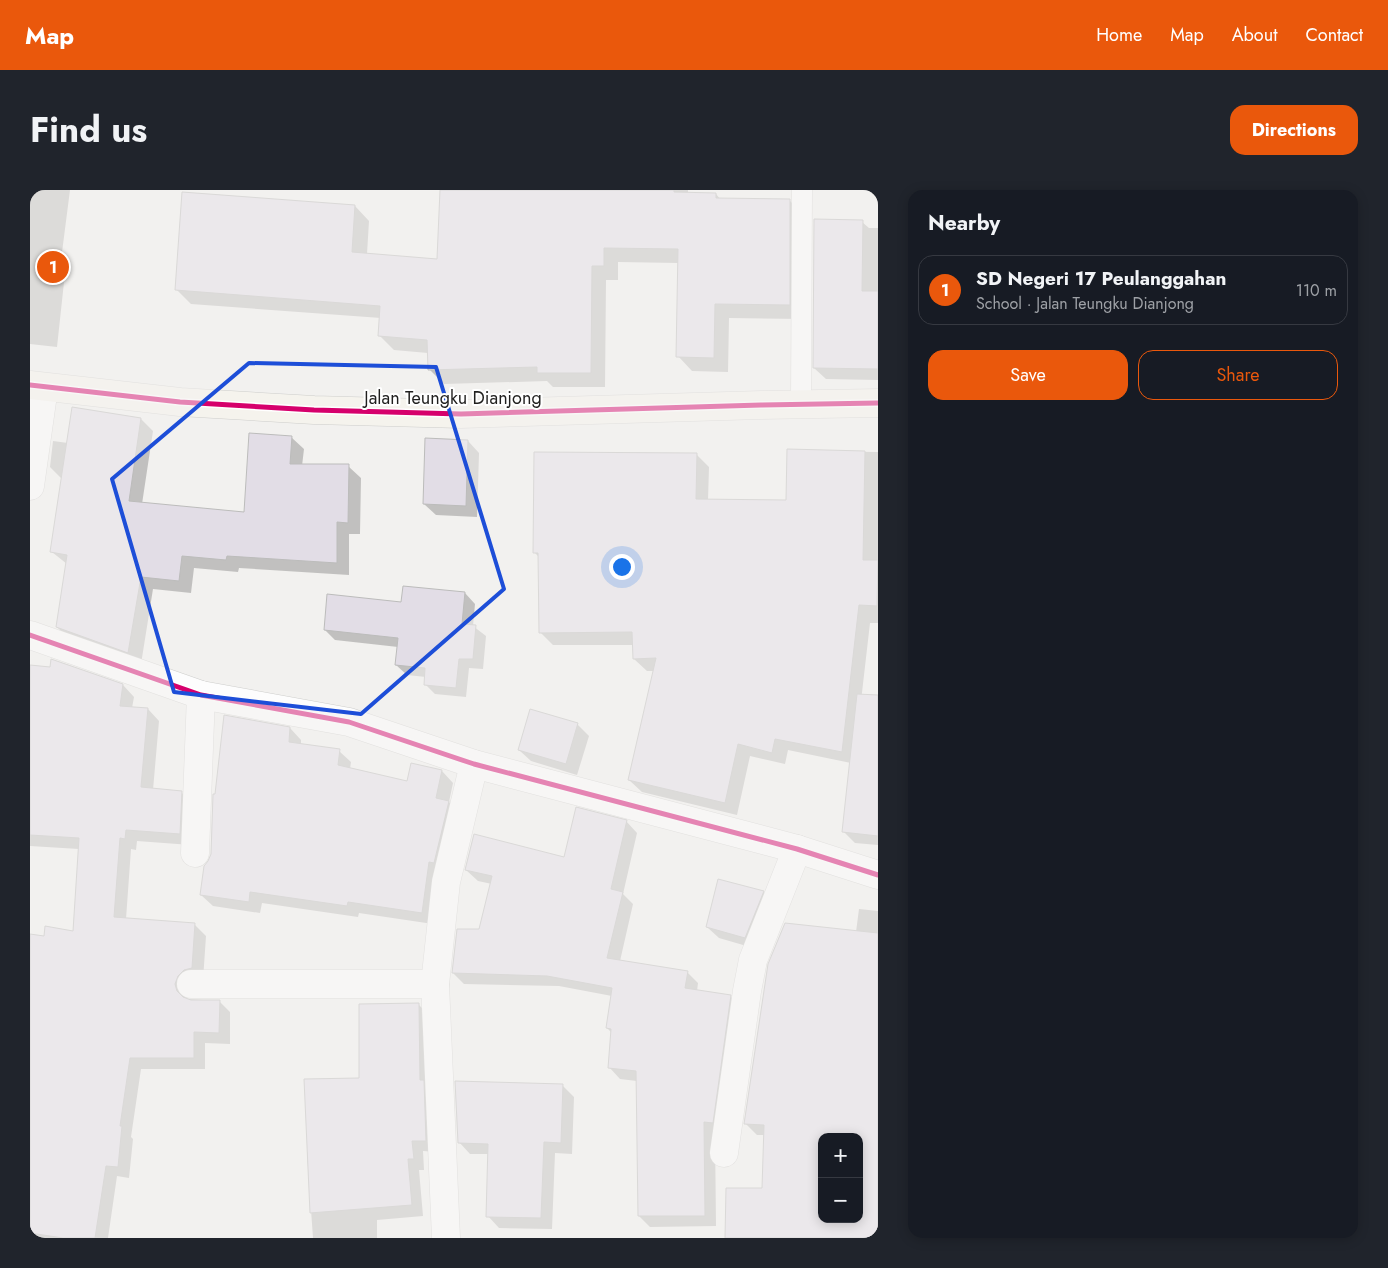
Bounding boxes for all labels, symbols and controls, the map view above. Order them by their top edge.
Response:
text: Map [25,18,74,53]
text: Home [1096,22,1142,48]
text: Map [1170,22,1204,48]
text: About [1232,22,1277,48]
text: Contact [1305,22,1363,48]
text: Find us [30,105,147,155]
button: Directions [1230,105,1358,155]
text: Nearby [928,208,1000,238]
pin: 1 [37,248,69,286]
text: SD Negeri 17 Peulanggahan [976,265,1226,292]
text: 1 [941,279,949,302]
text: 110 m [1296,279,1337,302]
text: School · Jalan Teungku Dianjong [976,292,1194,315]
button: Save [928,350,1128,400]
button: Share [1138,350,1338,400]
street label: Jalan Teungku Dianjong [362,385,542,411]
your location [609,554,635,580]
map controls [818,1133,863,1223]
button: + [818,1133,863,1178]
button: − [818,1178,863,1223]

